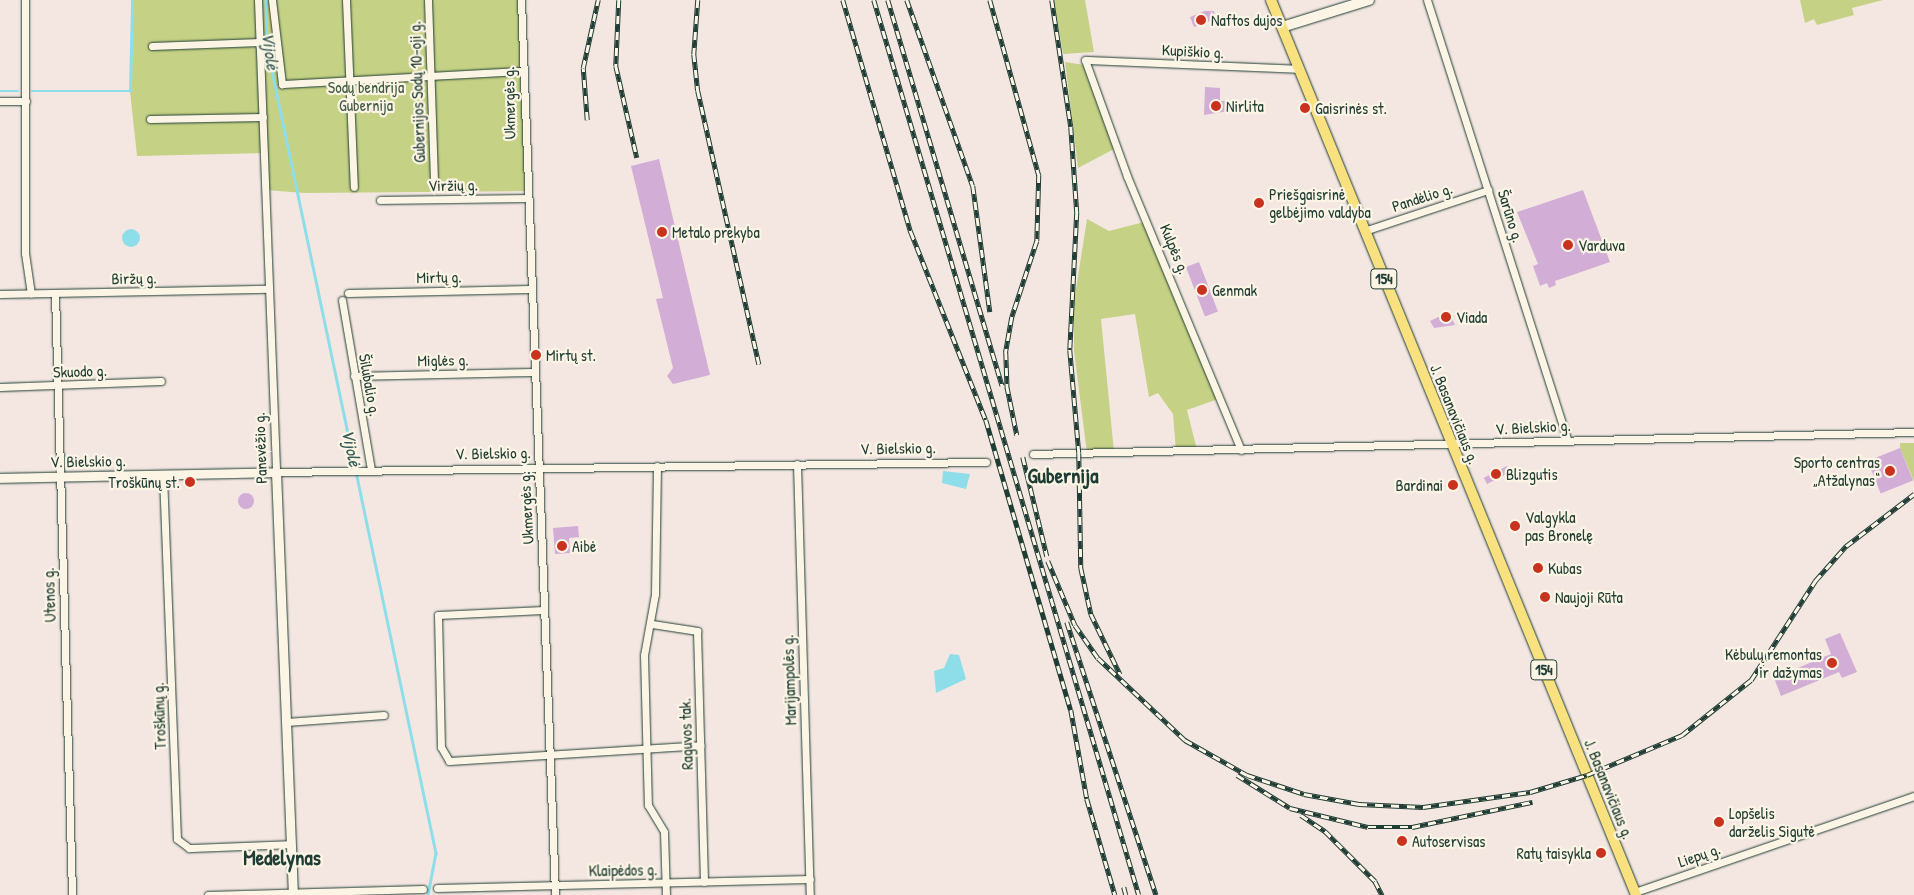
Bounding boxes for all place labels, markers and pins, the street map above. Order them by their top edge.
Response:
place label: Naftos dujos [1211,10,1282,30]
marker: Naftos dujos [1195,14,1207,26]
place label: Nirlita [1226,96,1264,116]
place label: Gaisrinės st. [1315,98,1387,118]
marker: Nirlita [1210,100,1222,112]
marker: Gaisrinės st. [1299,102,1311,114]
place label: Priešgaisrinė gelbėjimo valdyba [1269,184,1371,222]
marker: Priešgaisrinė gelbėjimo valdyba [1253,197,1265,209]
place label: Metalo prekyba [672,222,760,242]
marker: Metalo prekyba [656,226,668,238]
place label: Varduva [1578,235,1625,255]
marker: Varduva [1562,239,1574,251]
place label: Genmak [1212,280,1257,300]
marker: Genmak [1196,284,1208,296]
place label: Viada [1456,307,1487,327]
marker: Viada [1440,311,1452,323]
place label: Mirtų st. [546,345,596,365]
marker: Mirtų st. [530,349,542,361]
place label: Sporto centras „Atžalynas“ [1794,452,1880,490]
place label: Blizgutis [1506,464,1558,484]
marker: Sporto centras „Atžalynas“ [1884,465,1896,477]
marker: Blizgutis [1490,468,1502,480]
place label: Troškūnų st. [108,472,180,492]
place label: Bardinai [1396,475,1443,495]
marker: Troškūnų st. [184,476,196,488]
marker: Bardinai [1447,479,1459,491]
place label: Valgykla pas Bronelę [1525,507,1593,545]
marker: Valgykla pas Bronelę [1509,520,1521,532]
place label: Aibė [572,536,596,556]
marker: Aibė [556,540,568,552]
place label: Kubas [1548,558,1582,578]
marker: Kubas [1532,562,1544,574]
place label: Naujoji Rūta [1555,587,1623,607]
marker: Naujoji Rūta [1539,591,1551,603]
place label: Kėbulų remontas ir dažymas [1725,644,1822,682]
marker: Kėbulų remontas ir dažymas [1826,657,1838,669]
place label: Lopšelis darželis Sigutė [1729,803,1815,841]
marker: Lopšelis darželis Sigutė [1713,816,1725,828]
place label: Autoservisas [1412,831,1485,851]
marker: Autoservisas [1396,835,1408,847]
place label: Ratų taisykla [1516,843,1591,863]
marker: Ratų taisykla [1595,847,1607,859]

